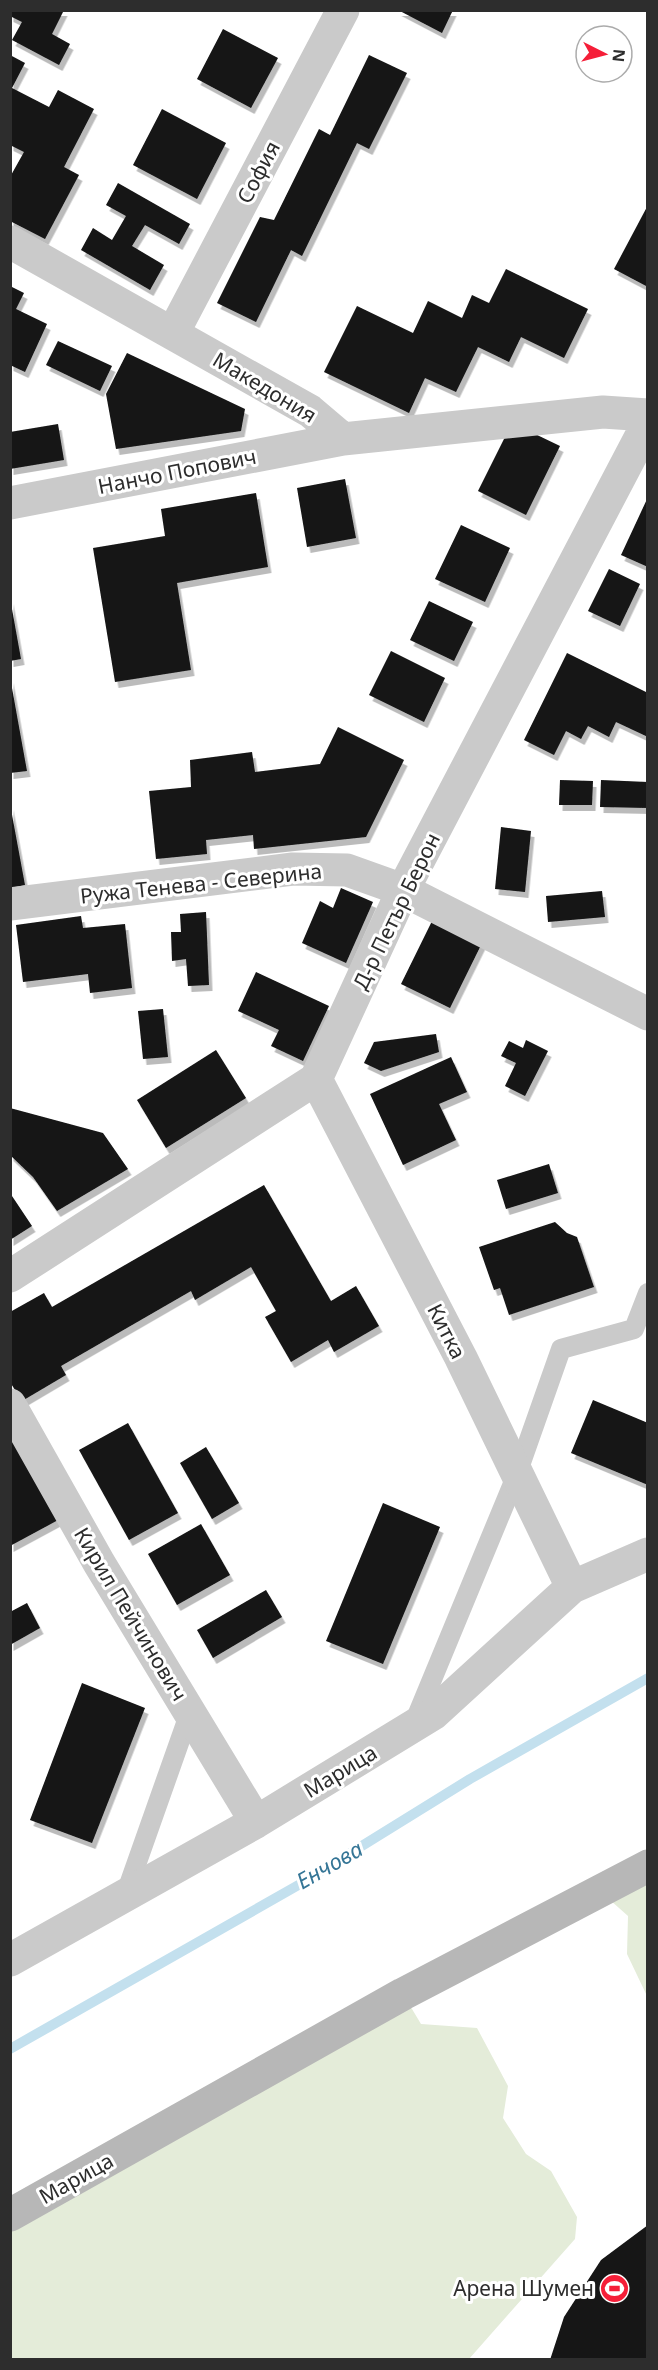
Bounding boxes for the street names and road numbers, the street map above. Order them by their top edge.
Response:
street label: София [230,136,286,208]
street label: Македония [208,345,322,429]
street label: Нанчо Попович [95,442,259,500]
street label: Д-р Петър Берон [346,828,446,994]
street label: Ружа Тенева - Северина [79,856,323,910]
street label: Китка [421,1299,473,1363]
street label: Кирил Пейчинович [68,1522,194,1706]
street label: Марица [298,1738,382,1804]
street label: Марица [34,2146,118,2210]

